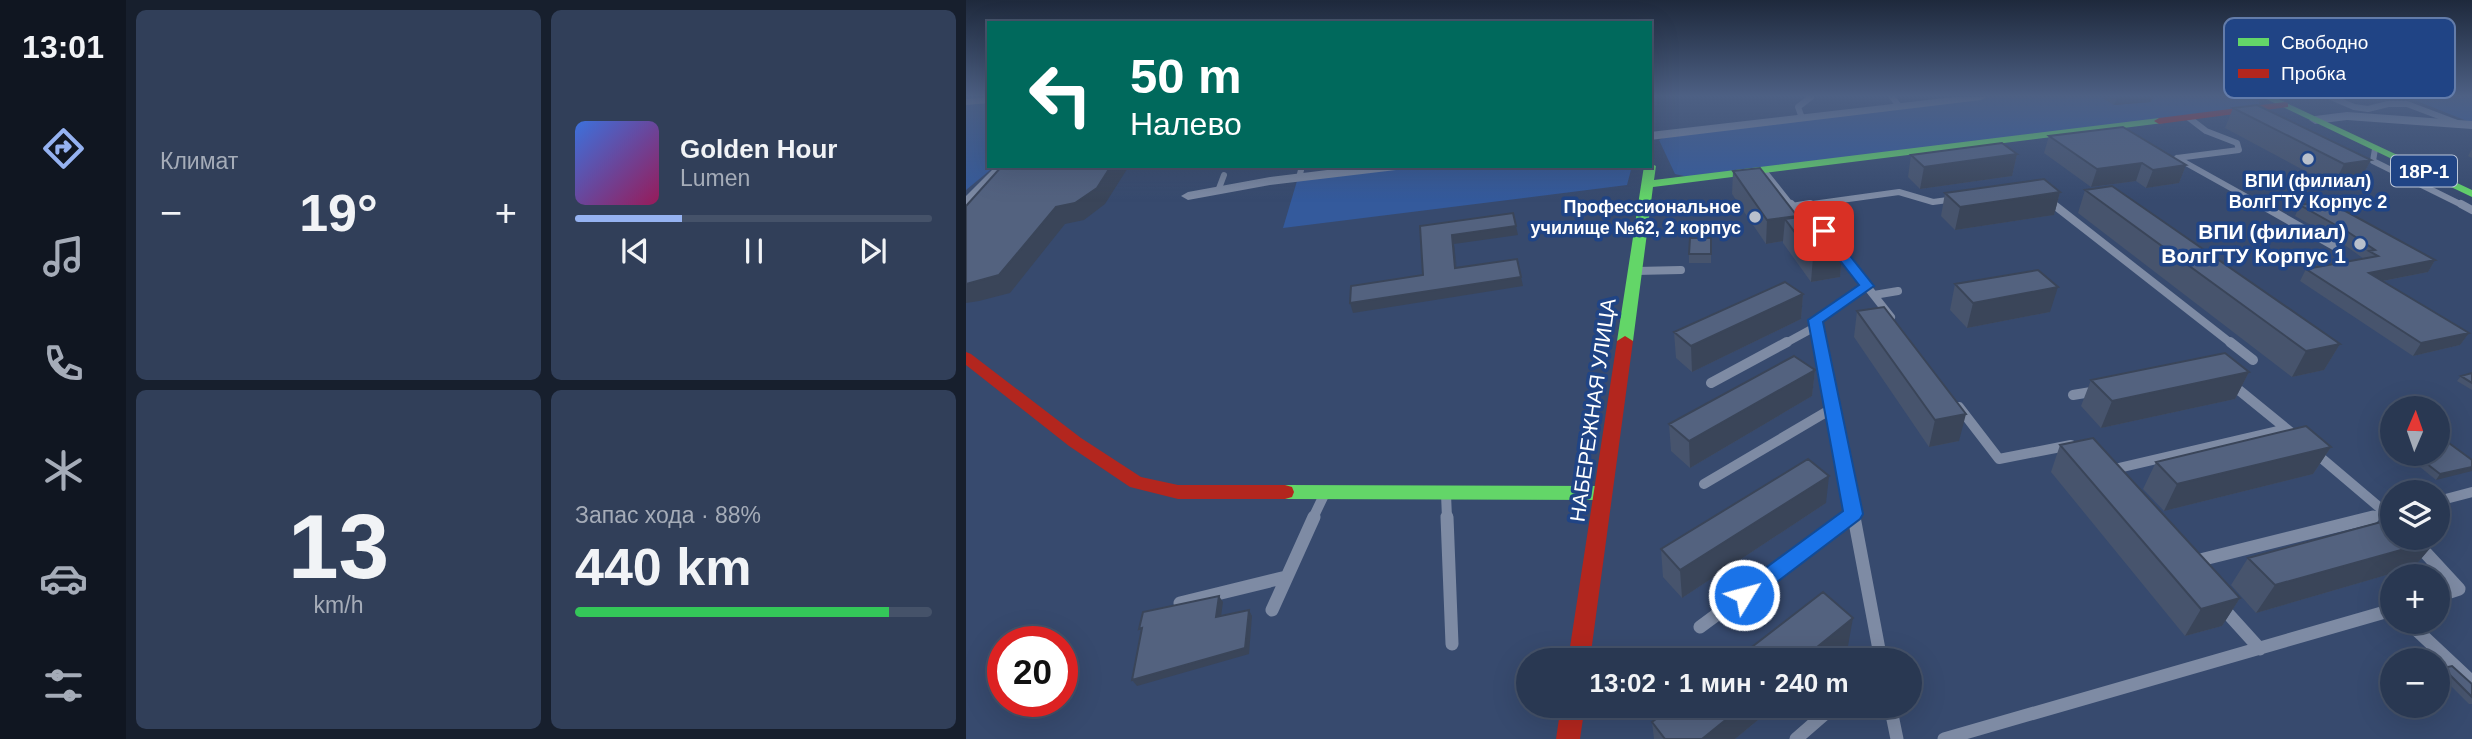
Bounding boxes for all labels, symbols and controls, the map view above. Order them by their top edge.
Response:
legend [2224,18,2455,98]
text: 13:01 [22,29,104,65]
text: Свободно [2281,32,2368,53]
icon: left [1015,49,1106,140]
text: 50 m [1130,49,1242,103]
text: Пробка [2281,63,2346,84]
text: Налево [1130,106,1242,142]
icon: directions [39,124,88,173]
text: Golden Hour [680,134,837,164]
text: Климат [160,148,238,174]
marker: ВПИ (филиал) ВолгГТУ Корпус 2 [2300,151,2316,167]
road number: 18Р-1 [2391,155,2457,186]
text: Lumen [680,165,750,191]
place label: ВПИ (филиал) ВолгГТУ Корпус 2 [2229,171,2387,212]
text: 19° [299,184,378,242]
text: − [160,192,182,234]
text: + [495,192,517,234]
place label: Профессиональное училище №62, 2 корпус [1530,197,1741,238]
pin [1794,201,1854,261]
marker: Профессиональное училище №62, 2 корпус [1747,209,1763,225]
icon: arrive [1805,212,1843,250]
place label: ВПИ (филиал) ВолгГТУ Корпус 1 [2161,220,2346,267]
icon: music [39,232,88,281]
icon: previous [616,232,654,270]
icon: pause [735,232,773,270]
icon: next [854,232,892,270]
marker: ВПИ (филиал) ВолгГТУ Корпус 1 [2352,236,2368,252]
street label: НАБЕРЕЖНАЯ УЛИЦА [1565,297,1620,523]
icon: phone [39,339,88,388]
north arrow [2380,396,2450,466]
map controls [2380,396,2450,718]
icon: climate [39,446,88,495]
button: layers [2380,480,2450,550]
text: 13 [288,496,389,597]
text: Запас хода · 88% [575,502,761,528]
text: 440 km [575,538,751,596]
icon: car [39,554,88,603]
position arrow [1707,558,1781,632]
button: + [2380,564,2450,634]
text: km/h [314,592,363,618]
speed limit sign: 20 [987,626,1078,717]
button: − [2380,648,2450,718]
icon: filters [39,661,88,710]
text: 13:02 · 1 мин · 240 m [1589,668,1849,698]

